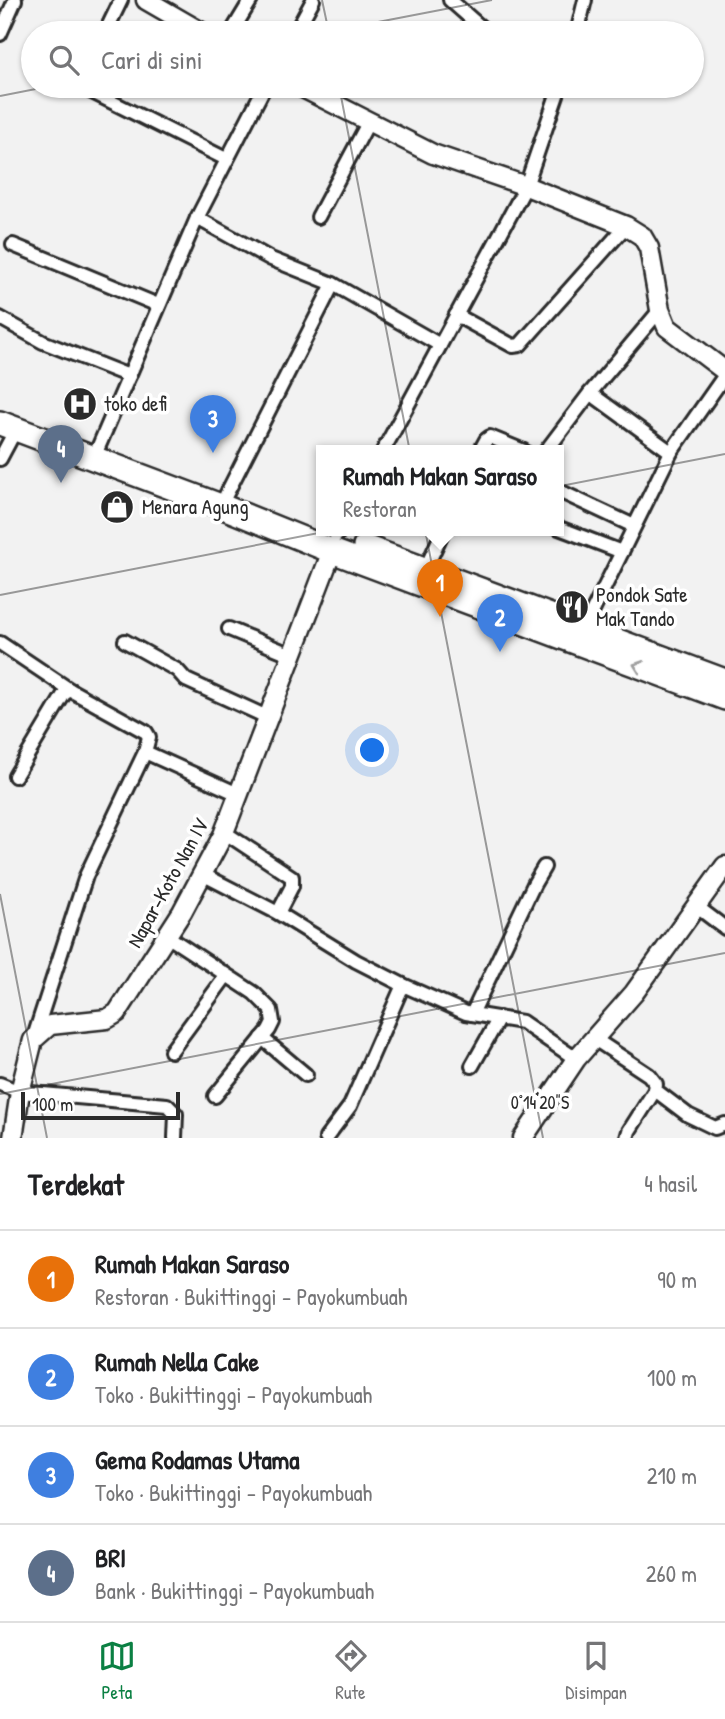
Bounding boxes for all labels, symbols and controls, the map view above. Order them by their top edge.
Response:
search box [21,21,704,98]
icon: search [45,41,83,79]
text: Cari di sini [101,42,203,77]
hospital icon: toko defi [61,385,99,423]
place label: toko defi [104,389,167,418]
pin: 3 [190,395,236,453]
pin: 4 [38,425,84,483]
popup [316,445,564,536]
text: Rumah Makan Saraso [343,458,537,493]
shop icon: Menara Agung [98,488,136,526]
place label: Menara Agung [142,492,249,521]
text: Restoran [343,493,417,524]
pin: 1 [417,559,463,617]
place label: Pondok Sate Mak Tando [596,580,688,633]
restaurant icon: Pondok Sate Mak Tando [553,588,591,626]
pin: 2 [477,594,523,652]
one-way arrow [633,660,645,674]
your location [355,733,389,767]
street label: Napar-Koto Nan IV [120,813,215,953]
scale bar [21,1089,180,1121]
text: 0°14'20"S [511,1090,569,1115]
text: 100 m [32,1091,73,1117]
text: Terdekat [28,1164,124,1204]
text: 4 hasil [644,1168,697,1199]
text: Rumah Makan Saraso [95,1246,289,1281]
text: 1 [47,1264,55,1295]
text: 90 m [657,1264,697,1295]
text: Restoran · Bukittinggi - Payokumbuah [95,1281,407,1312]
text: Rumah Nella Cake [95,1344,259,1379]
text: 2 [46,1362,56,1393]
text: 100 m [647,1362,697,1393]
text: Toko · Bukittinggi - Payokumbuah [95,1379,372,1410]
text: Gema Rodamas Utama [95,1442,299,1477]
text: 3 [46,1460,56,1491]
text: 210 m [647,1460,697,1491]
text: Toko · Bukittinggi - Payokumbuah [95,1477,372,1508]
text: BRI [95,1540,126,1575]
text: 4 [47,1558,55,1589]
text: 260 m [646,1558,697,1589]
text: Bank · Bukittinggi - Payokumbuah [95,1575,374,1606]
tab: Peta [98,1637,136,1705]
tab: Rute [332,1637,370,1705]
tab: Disimpan [565,1637,627,1705]

